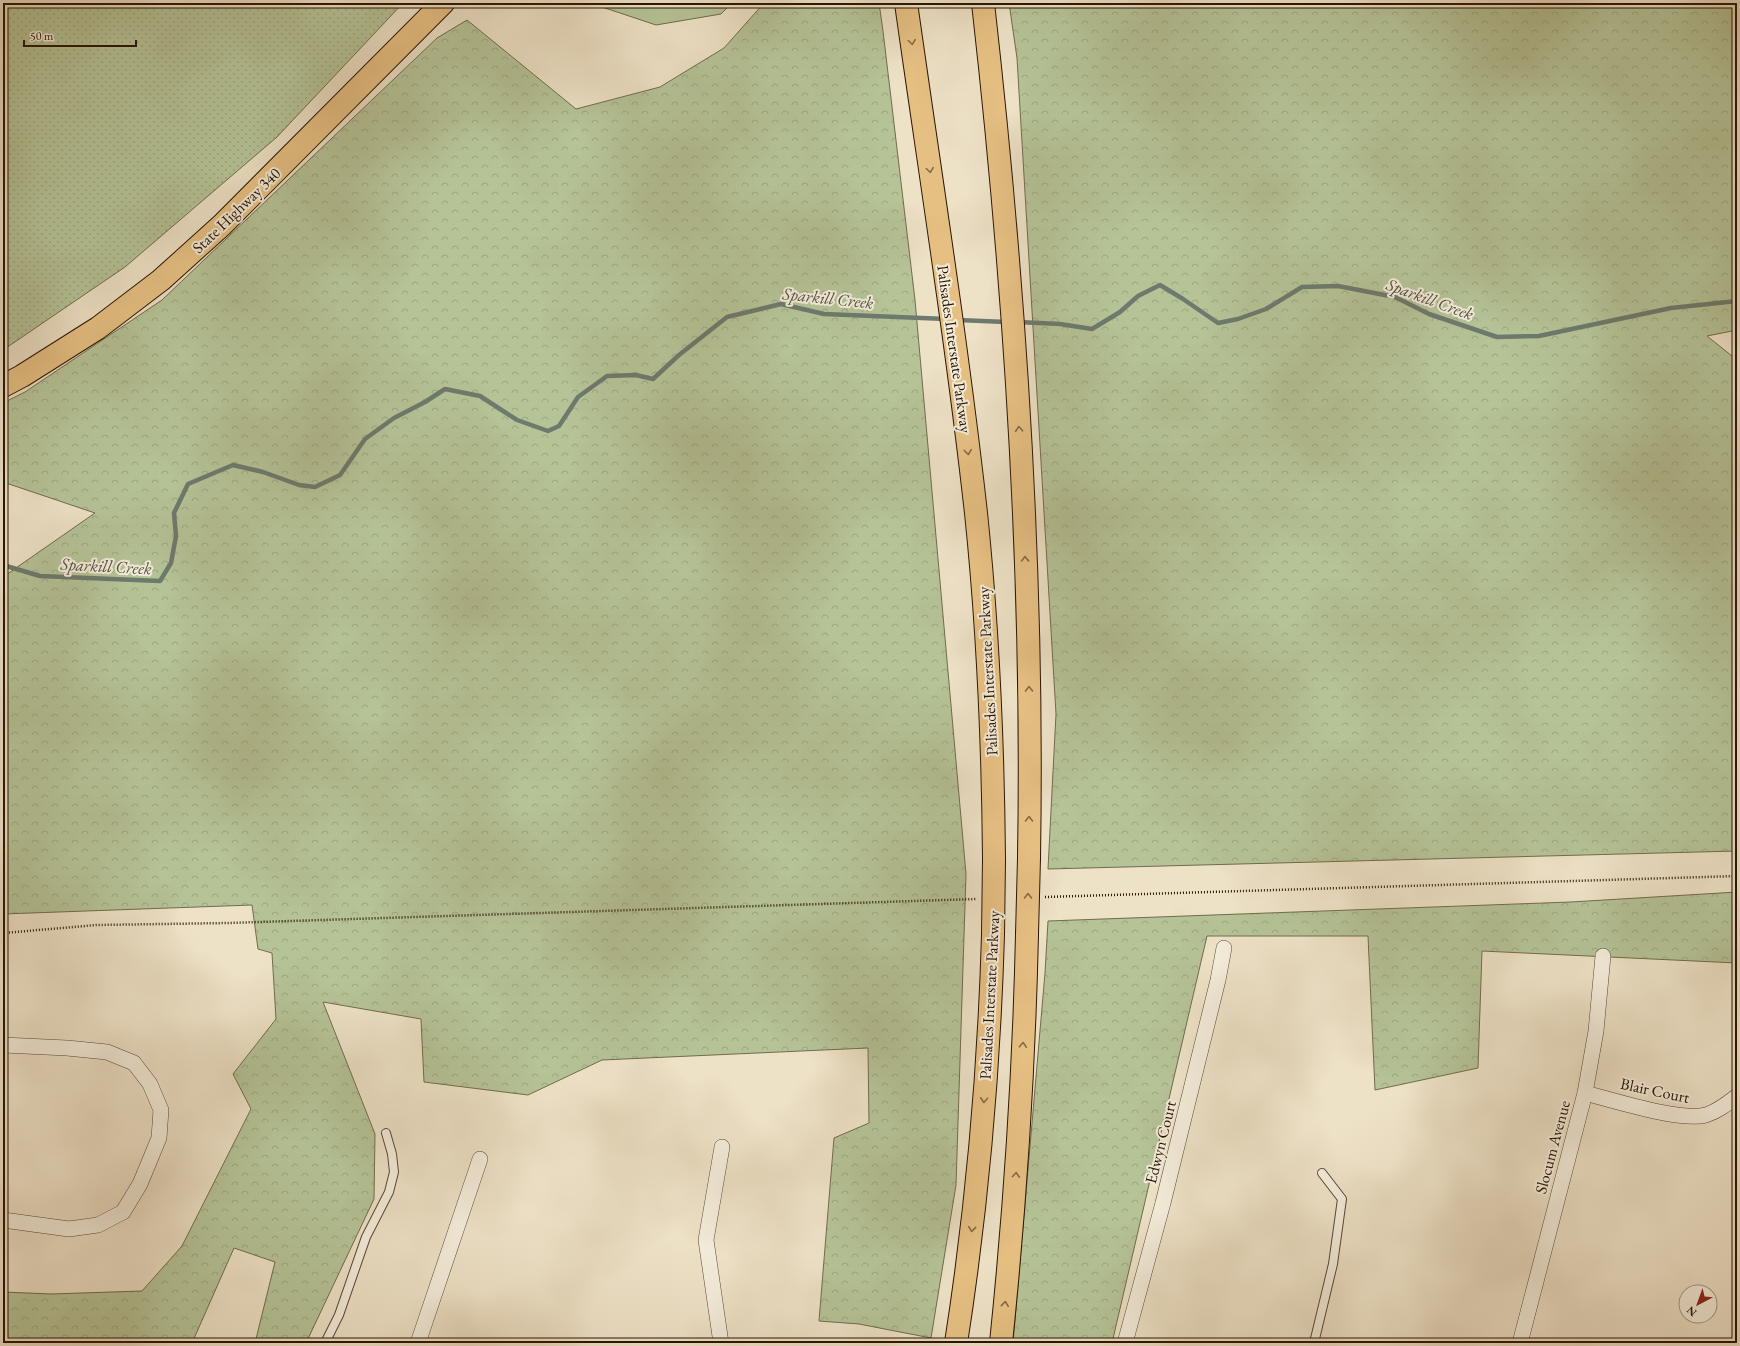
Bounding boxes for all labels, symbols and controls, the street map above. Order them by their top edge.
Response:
scale bar [24,22,136,48]
text: 50 m [30,28,54,44]
one-way arrow [907,39,916,45]
street label: State Highway 340 [188,163,285,258]
one-way arrow [925,167,934,173]
street label: Palisades Interstate Parkway [932,264,977,435]
water label: Sparkill Creek [1382,273,1477,325]
water label: Sparkill Creek [781,282,875,314]
one-way arrow [1015,426,1024,432]
one-way arrow [964,449,973,455]
water label: Sparkill Creek [59,553,152,579]
one-way arrow [1021,556,1030,562]
street label: Palisades Interstate Parkway [973,585,1002,756]
one-way arrow [1025,686,1033,692]
one-way arrow [1025,816,1034,822]
one-way arrow [1024,893,1032,899]
street label: Palisades Interstate Parkway [975,909,1004,1080]
one-way arrow [1019,1042,1028,1048]
street label: Blair Court [1618,1073,1691,1108]
one-way arrow [980,1097,989,1103]
street label: Slocum Avenue [1530,1098,1575,1196]
street label: Edwyn Court [1140,1099,1181,1186]
one-way arrow [1012,1172,1020,1178]
one-way arrow [968,1226,977,1232]
north arrow [1678,1284,1718,1324]
one-way arrow [1001,1301,1010,1307]
text: N [1683,1303,1699,1320]

